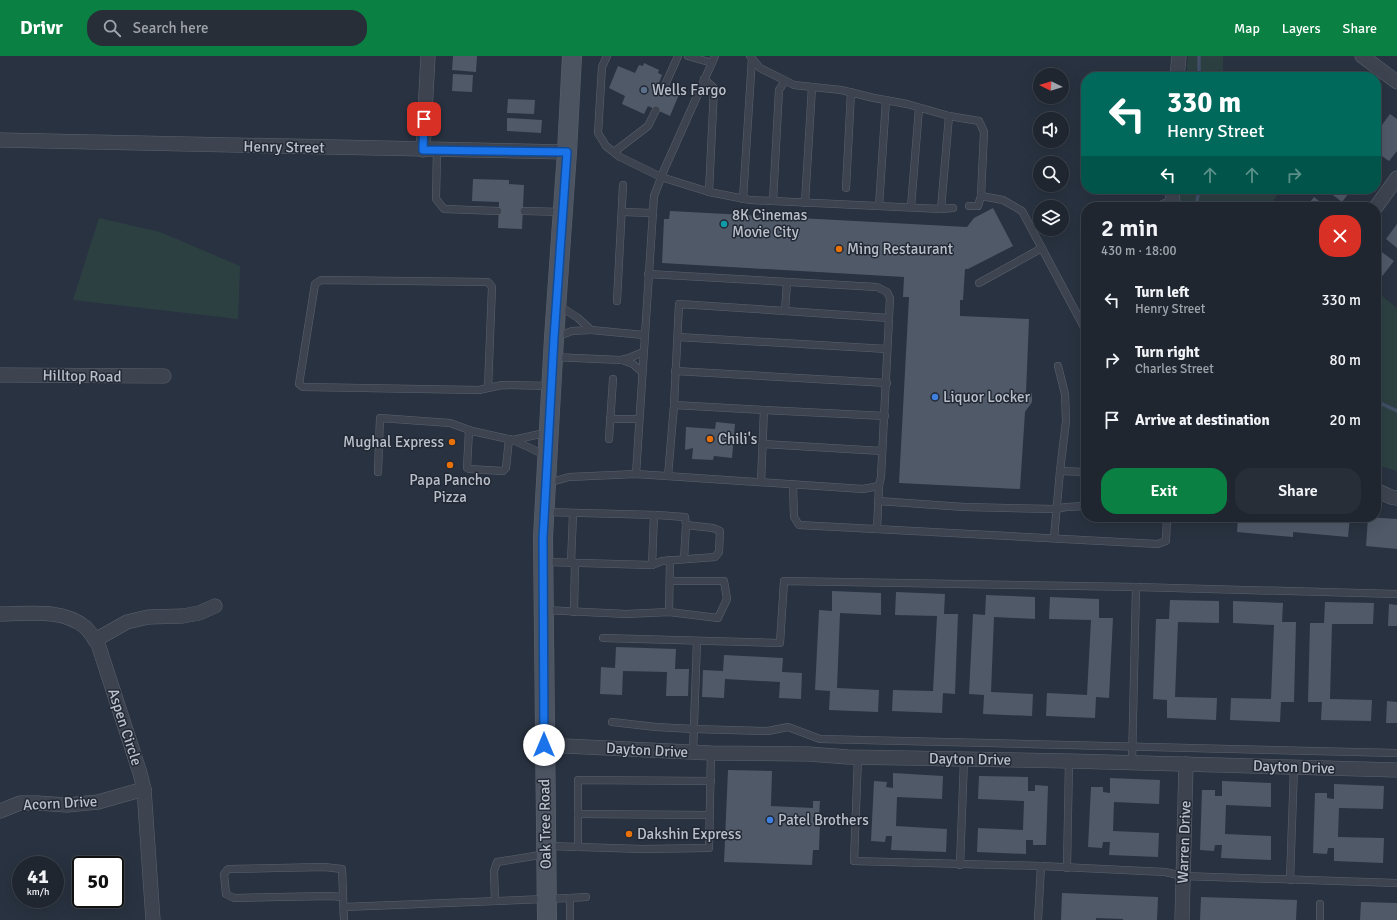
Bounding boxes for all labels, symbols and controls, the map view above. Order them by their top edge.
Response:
search box [87,10,367,46]
text: Drivr [20,16,63,40]
icon: search [101,17,123,39]
text: Search here [133,19,208,37]
text: Map [1234,20,1260,37]
text: Layers [1282,20,1321,37]
text: Share [1343,20,1377,37]
north arrow [1033,68,1069,104]
map controls [1033,68,1069,236]
place label: Wells Fargo [652,81,726,99]
marker: Wells Fargo [639,85,649,95]
text: 330 m [1167,86,1241,120]
icon: left [1101,88,1153,140]
pin [407,102,441,136]
icon: arrive [413,108,435,130]
button: sound [1033,112,1069,148]
text: Henry Street [1167,120,1264,142]
street label: Henry Street [243,137,325,157]
button: search [1033,156,1069,192]
icon: left [1157,164,1179,186]
icon: ahead [1199,164,1221,186]
icon: ahead [1241,164,1263,186]
icon: right [1283,164,1305,186]
button: layers [1033,200,1069,236]
place label: 8K Cinemas Movie City [732,206,808,241]
text: 2 min [1101,213,1158,243]
button: close [1319,215,1361,257]
marker: 8K Cinemas Movie City [719,219,729,229]
place label: Ming Restaurant [847,240,953,258]
text: 430 m · 18:00 [1101,243,1177,259]
marker: Ming Restaurant [834,244,844,254]
text: Turn left [1135,283,1189,301]
icon: left [1101,289,1123,311]
text: 330 m [1321,291,1361,309]
text: Henry Street [1135,301,1205,317]
text: Turn right [1135,343,1200,361]
icon: right [1101,349,1123,371]
text: 80 m [1330,351,1361,369]
text: Charles Street [1135,361,1214,377]
street label: Hilltop Road [42,366,122,386]
place label: Liquor Locker [943,388,1030,406]
marker: Liquor Locker [930,392,940,402]
icon: arrive [1101,409,1123,431]
text: Arrive at destination [1135,411,1270,429]
text: 20 m [1330,411,1361,429]
place label: Chili's [718,430,758,448]
place label: Mughal Express [343,433,444,451]
marker: Chili's [705,434,715,444]
marker: Mughal Express [447,437,457,447]
marker: Papa Pancho Pizza [445,460,455,470]
button: Exit [1101,468,1227,514]
button: Share [1235,468,1361,514]
place label: Papa Pancho Pizza [409,471,491,506]
street label: Aspen Circle [104,686,146,768]
position arrow [523,724,565,766]
street label: Dayton Drive [606,739,688,761]
street label: Dayton Drive [929,749,1011,769]
street label: Dayton Drive [1253,757,1335,777]
street label: Oak Tree Road [535,779,555,869]
street label: Acorn Drive [22,792,98,814]
street label: Warren Drive [1174,800,1194,884]
place label: Patel Brothers [778,811,869,829]
marker: Patel Brothers [765,815,775,825]
place label: Dakshin Express [637,825,742,843]
marker: Dakshin Express [624,829,634,839]
speed limit sign: 50 [72,856,124,908]
text: 41 [27,864,49,889]
text: km/h [27,886,49,898]

